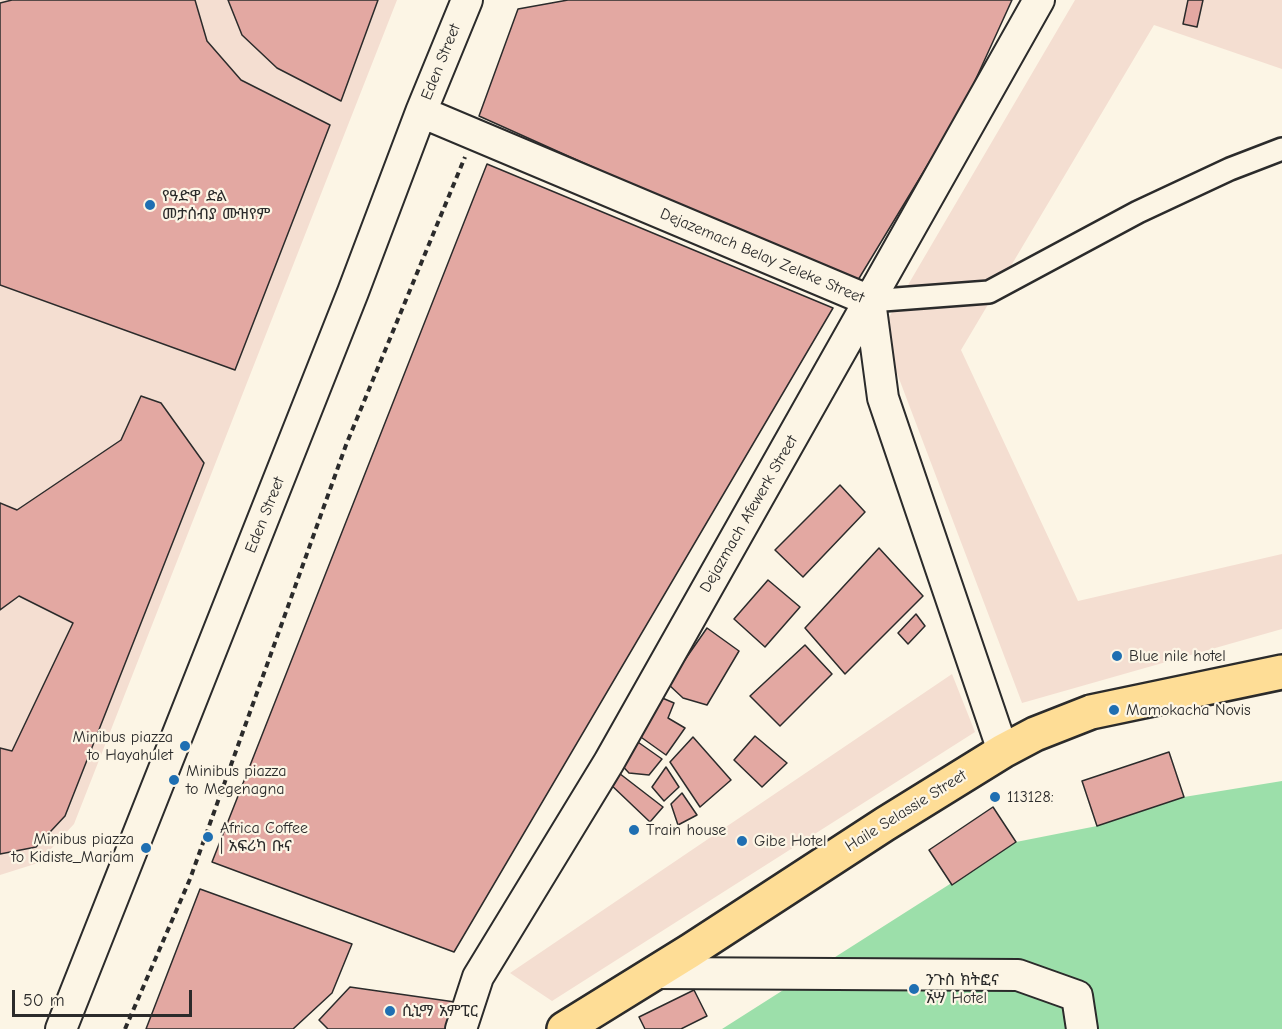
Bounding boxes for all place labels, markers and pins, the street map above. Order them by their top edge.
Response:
place label: የዓድዋ ድል መታሰብያ ሙዝየም [162,186,270,224]
marker: የዓድዋ ድል መታሰብያ ሙዝየም [143,198,157,212]
place label: Blue nile hotel [1129,646,1226,666]
marker: Blue nile hotel [1110,649,1124,663]
place label: Mamokacha Novis [1126,700,1251,720]
marker: Mamokacha Novis [1107,703,1121,717]
place label: Minibus piazza to Hayahulet [73,727,173,765]
marker: Minibus piazza to Hayahulet [178,739,192,753]
place label: Minibus piazza to Megenagna [186,761,286,799]
marker: Minibus piazza to Megenagna [167,773,181,787]
place label: 113128: [1007,787,1054,807]
marker: 113128: [988,790,1002,804]
place label: Africa Coffee | አፍሪካ ቡና [220,818,308,856]
place label: Train house [646,820,726,840]
marker: Train house [627,823,641,837]
place label: Minibus piazza to Kidiste_Mariam [12,829,134,867]
marker: Africa Coffee | አፍሪካ ቡና [201,830,215,844]
place label: Gibe Hotel [754,831,827,851]
marker: Gibe Hotel [735,834,749,848]
marker: Minibus piazza to Kidiste_Mariam [139,841,153,855]
place label: ንጉስ ክትፎና አሣ Hotel [926,970,999,1008]
marker: ንጉስ ክትፎና አሣ Hotel [907,982,921,996]
place label: ሲኒማ አምፒር [402,1001,478,1021]
marker: ሲኒማ አምፒር [383,1004,397,1018]

